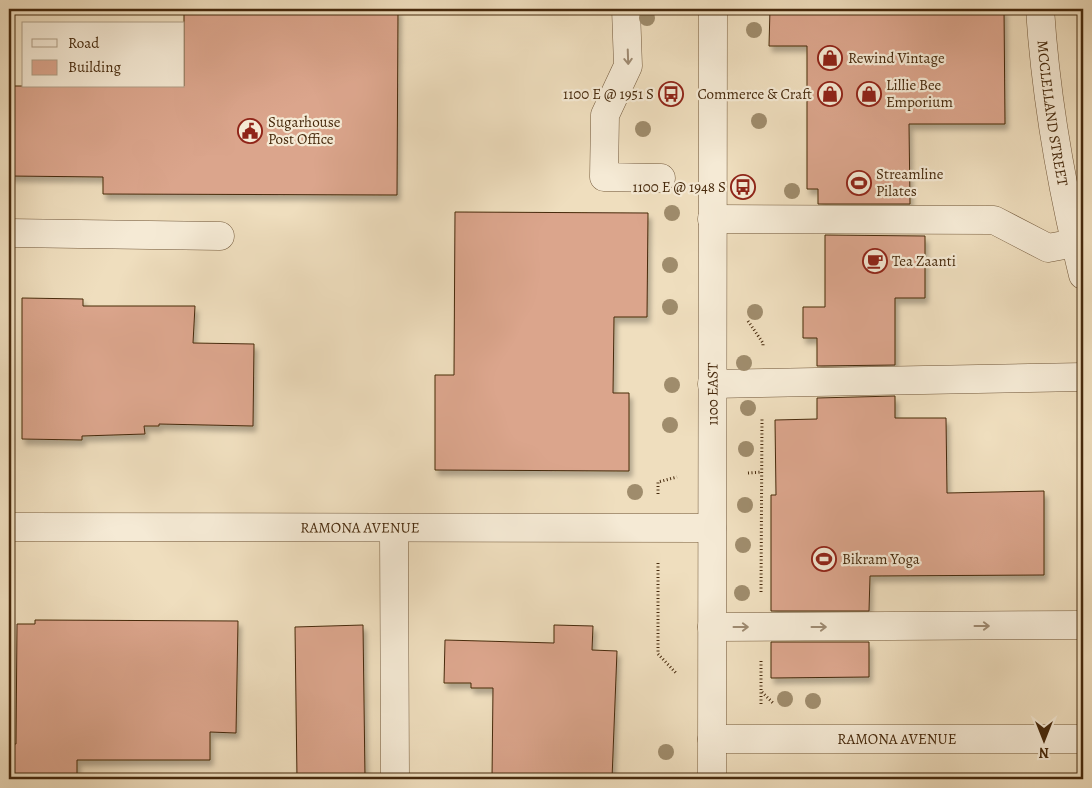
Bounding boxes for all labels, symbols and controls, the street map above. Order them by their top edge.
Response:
legend [22,22,185,88]
text: Road [68,33,100,53]
street label: MCCLELLAND STREET [1032,39,1073,188]
shop icon: Rewind Vintage [817,45,843,71]
place label: Rewind Vintage [848,48,945,68]
one-way arrow [623,49,633,65]
text: Building [68,57,121,77]
place label: Lillie Bee Emporium [886,75,953,112]
bus stop icon: 1100 E @ 1951 S [658,81,684,107]
shop icon: Commerce & Craft [817,81,843,107]
shop icon: Lillie Bee Emporium [856,81,882,107]
place label: 1100 E @ 1951 S [563,84,654,104]
place label: Commerce & Craft [697,84,812,104]
place label: Sugarhouse Post Office [268,112,341,149]
public building icon: Sugarhouse Post Office [237,118,263,144]
place label: Streamline Pilates [876,164,944,201]
sports icon: Streamline Pilates [846,170,872,196]
bus stop icon: 1100 E @ 1948 S [730,174,756,200]
place label: 1100 E @ 1948 S [633,177,726,197]
cafe icon: Tea Zaanti [862,248,888,274]
place label: Tea Zaanti [892,251,956,271]
street label: 1100 EAST [702,362,723,426]
street label: RAMONA AVENUE [300,517,420,538]
sports icon: Bikram Yoga [811,546,837,572]
place label: Bikram Yoga [842,549,920,569]
one-way arrow [974,621,990,631]
one-way arrow [732,622,749,632]
one-way arrow [811,622,827,632]
north arrow [1020,716,1070,766]
street label: RAMONA AVENUE [837,729,957,749]
text: N [1039,743,1049,762]

